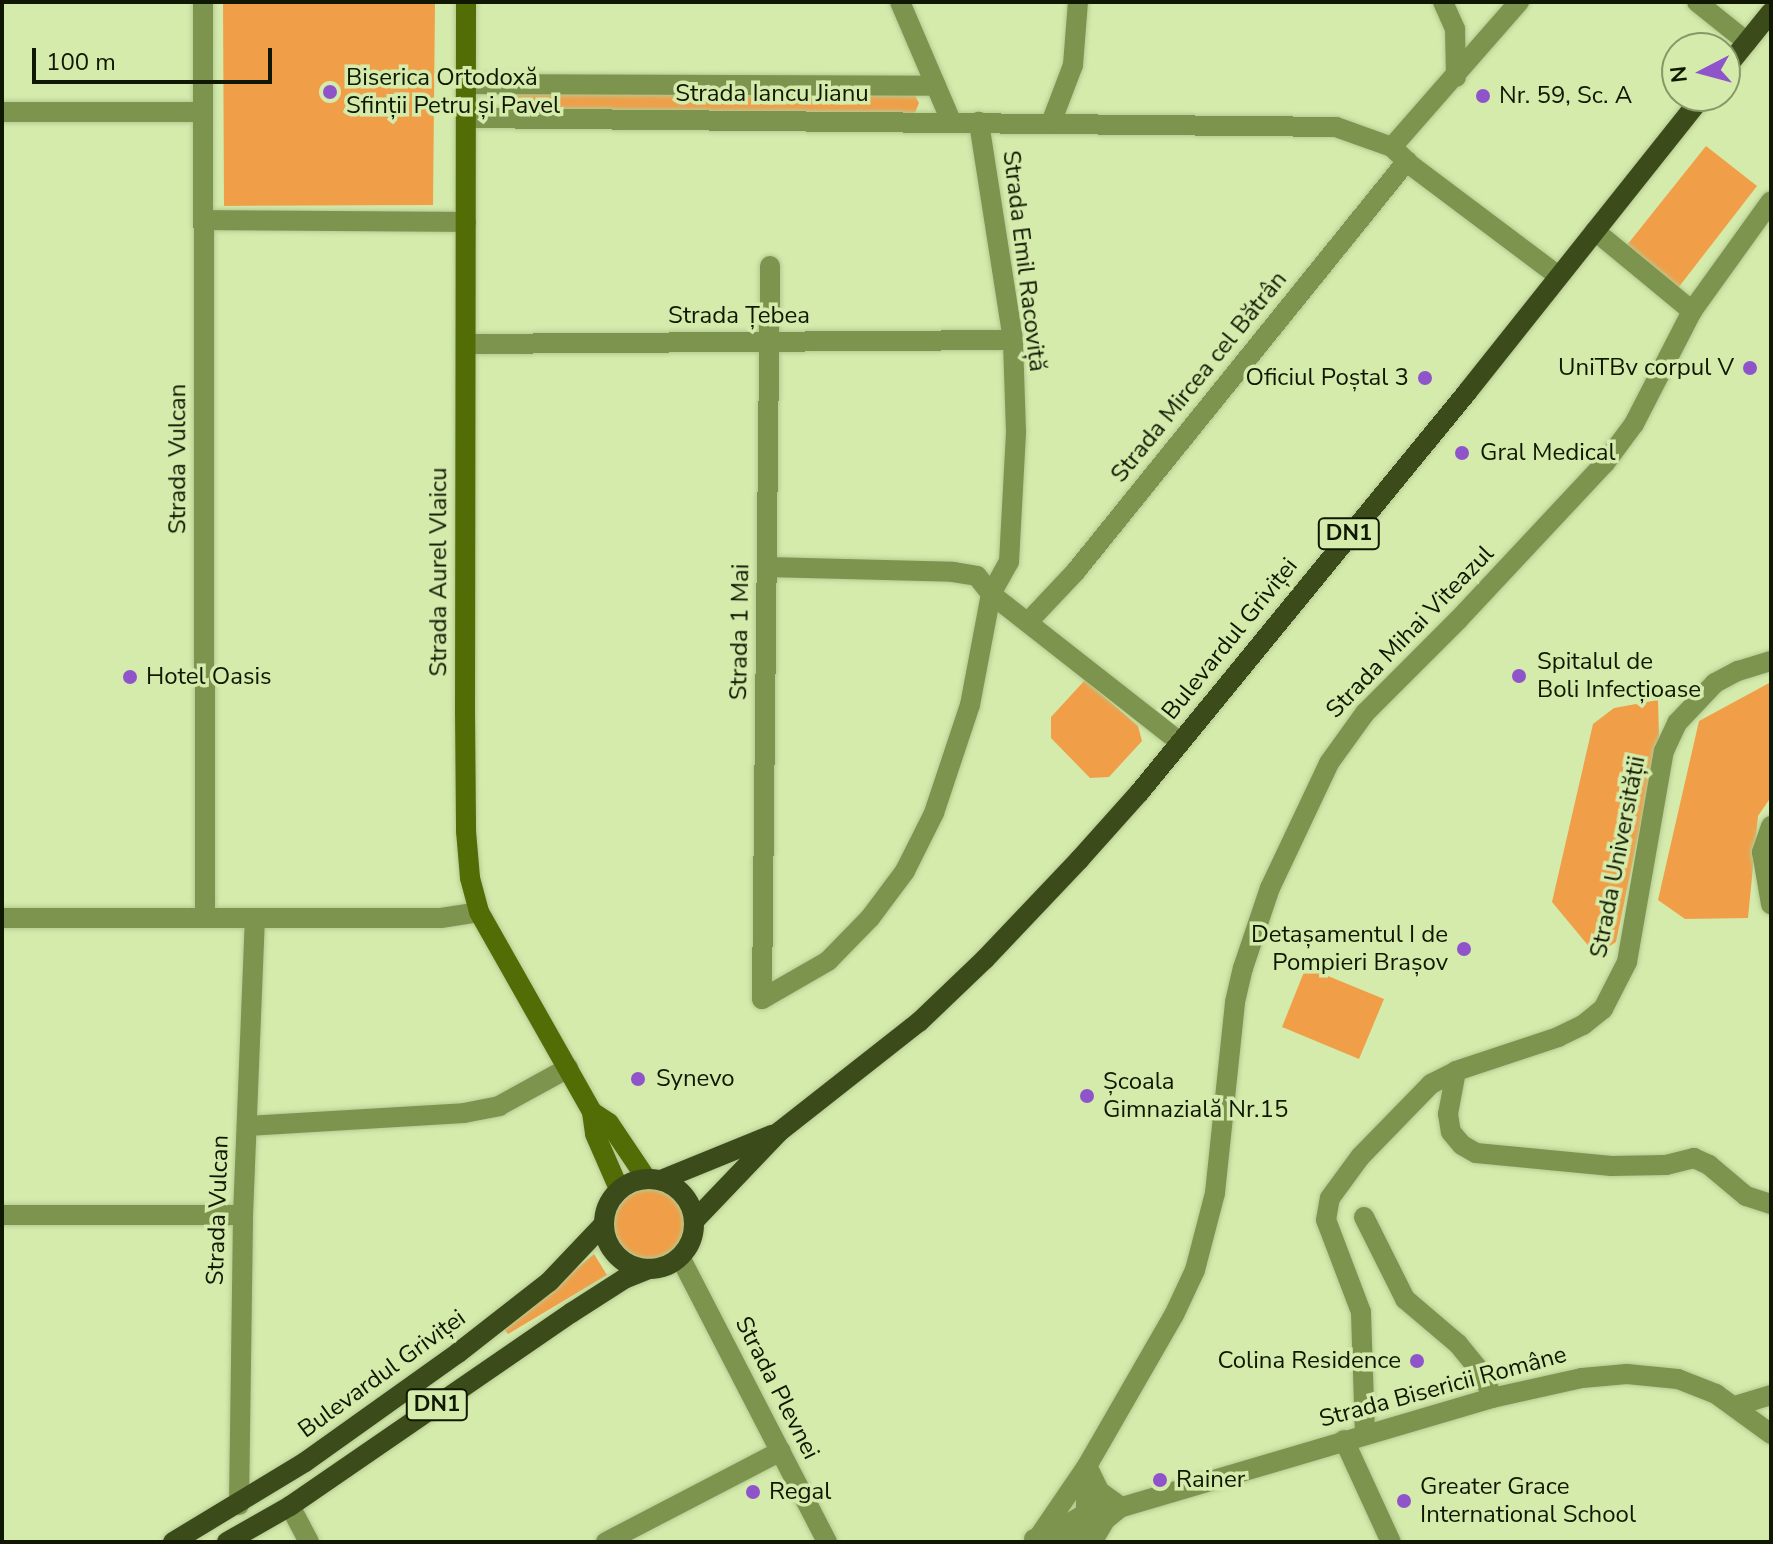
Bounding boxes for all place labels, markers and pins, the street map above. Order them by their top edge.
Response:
place label: Biserica Ortodoxă Sfinții Petru și Pavel [346,64,560,120]
place label: Nr. 59, Sc. A [1499,82,1632,110]
marker: Biserica Ortodoxă Sfinții Petru și Pavel [321,83,339,101]
marker: Nr. 59, Sc. A [1474,87,1492,105]
place label: UniTBv corpul V [1558,354,1734,382]
marker: UniTBv corpul V [1741,359,1759,377]
place label: Oficiul Poștal 3 [1246,364,1409,392]
marker: Oficiul Poștal 3 [1416,369,1434,387]
place label: Gral Medical [1480,439,1616,467]
marker: Gral Medical [1451,442,1473,464]
place label: Spitalul de Boli Infecțioase [1537,648,1701,704]
place label: Hotel Oasis [146,663,272,691]
marker: Spitalul de Boli Infecțioase [1508,665,1530,687]
marker: Hotel Oasis [121,668,139,686]
place label: Detașamentul I de Pompieri Brașov [1251,921,1448,977]
marker: Detașamentul I de Pompieri Brașov [1455,940,1473,958]
place label: Synevo [656,1065,735,1093]
marker: Synevo [627,1068,649,1090]
place label: Școala Gimnazială Nr.15 [1103,1068,1288,1124]
marker: Școala Gimnazială Nr.15 [1078,1087,1096,1105]
place label: Colina Residence [1217,1347,1401,1375]
marker: Colina Residence [1408,1352,1426,1370]
place label: Rainer [1176,1466,1245,1494]
marker: Rainer [1151,1471,1169,1489]
place label: Greater Grace International School [1420,1473,1636,1529]
place label: Regal [769,1478,831,1506]
marker: Regal [744,1483,762,1501]
marker: Greater Grace International School [1395,1492,1413,1510]

